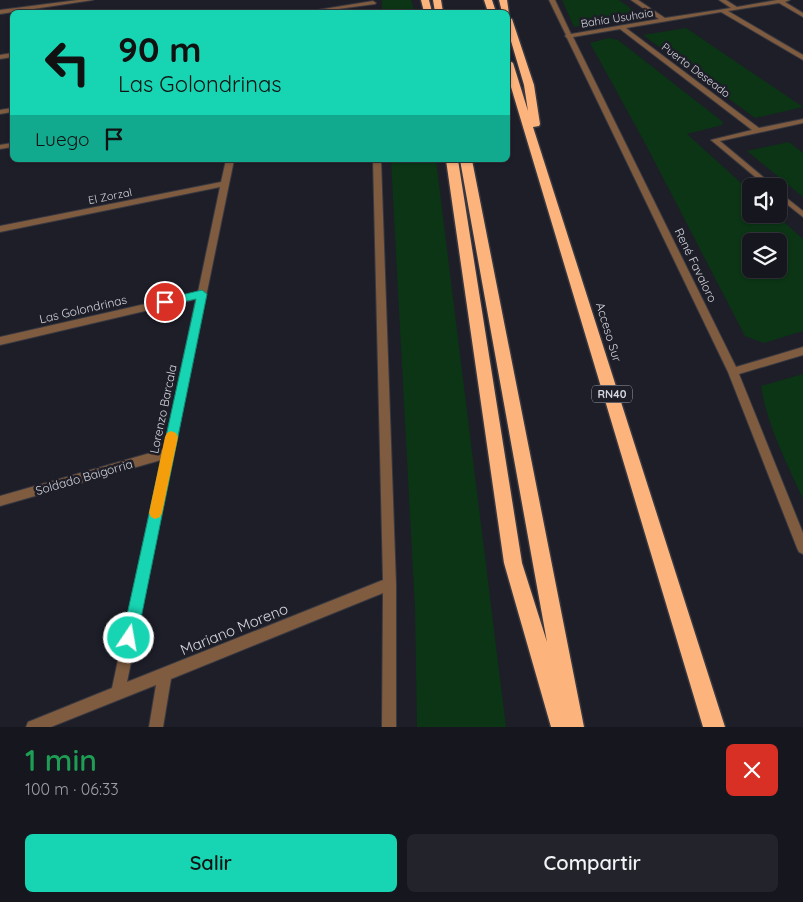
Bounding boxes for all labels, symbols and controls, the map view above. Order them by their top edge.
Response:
street label: Bahía Usuhaia [580,5,654,31]
text: 90 m [118,27,201,71]
icon: left [35,30,100,95]
street label: Puerto Deseado [659,40,733,101]
text: Las Golondrinas [118,70,282,98]
icon: arrive [100,125,128,153]
text: Luego [35,127,90,151]
map controls [742,178,787,278]
button: sound [742,178,787,223]
street label: El Zorzal [87,185,133,207]
street label: René Favaloro [672,226,720,304]
button: layers [742,233,787,278]
pin [144,281,186,323]
icon: arrive [151,288,179,316]
street label: Las Golondrinas [38,292,129,326]
street label: Acceso Sur [593,300,625,364]
street label: Lorenzo Barcala [146,363,180,455]
road number: RN40 [592,386,632,402]
street label: Soldado Baigorria [34,456,134,498]
street label: Mariano Moreno [177,599,291,659]
position arrow [102,611,154,663]
text: 1 min [25,741,97,779]
button: close [726,744,778,796]
text: 100 m · 06:33 [25,779,119,799]
button: Salir [25,834,397,892]
button: Compartir [407,834,778,892]

